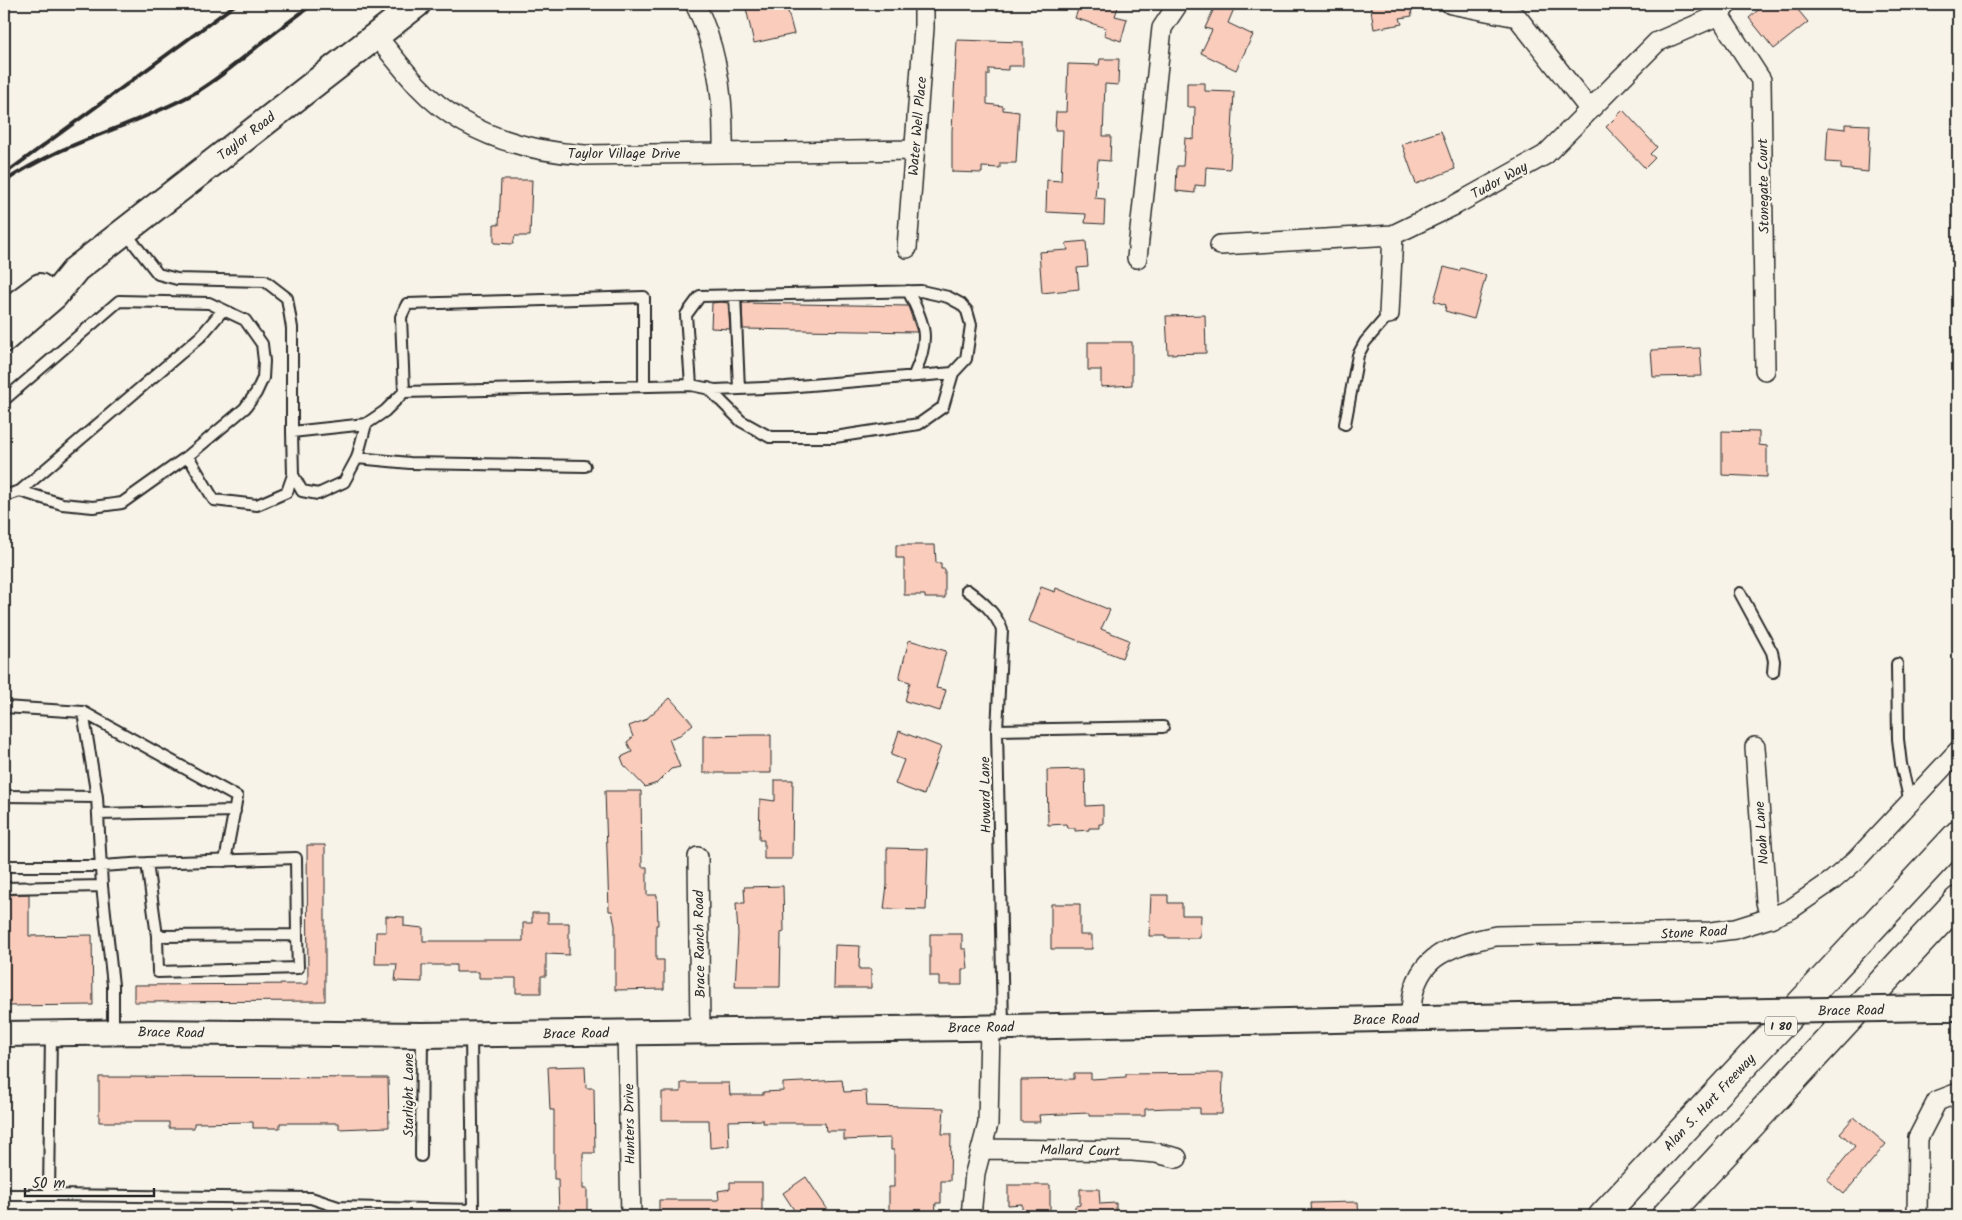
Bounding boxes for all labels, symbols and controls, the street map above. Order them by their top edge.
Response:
street label: Water Well Place [903,75,933,177]
street label: Taylor Road [213,106,281,167]
street label: Stonegate Court [1752,138,1776,234]
street label: Taylor Village Drive [568,143,681,165]
street label: Tudor Way [1467,156,1532,205]
street label: Howard Lane [974,756,998,834]
street label: Noah Lane [1749,800,1775,865]
street label: Brace Ranch Road [688,889,712,998]
street label: Stone Road [1660,920,1729,946]
street label: Brace Road [1818,999,1885,1023]
street label: Brace Road [1353,1008,1420,1032]
street label: Brace Road [948,1016,1015,1040]
road number: I 80 [1765,1016,1797,1036]
street label: Brace Road [138,1021,205,1045]
street label: Brace Road [543,1022,610,1046]
street label: Alan S. Hart Freeway [1658,1049,1761,1157]
street label: Starlight Lane [398,1052,420,1137]
street label: Hunters Drive [618,1083,642,1165]
street label: Mallard Court [1040,1139,1121,1163]
scale bar [25,1165,154,1197]
text: 50 m [32,1172,66,1196]

